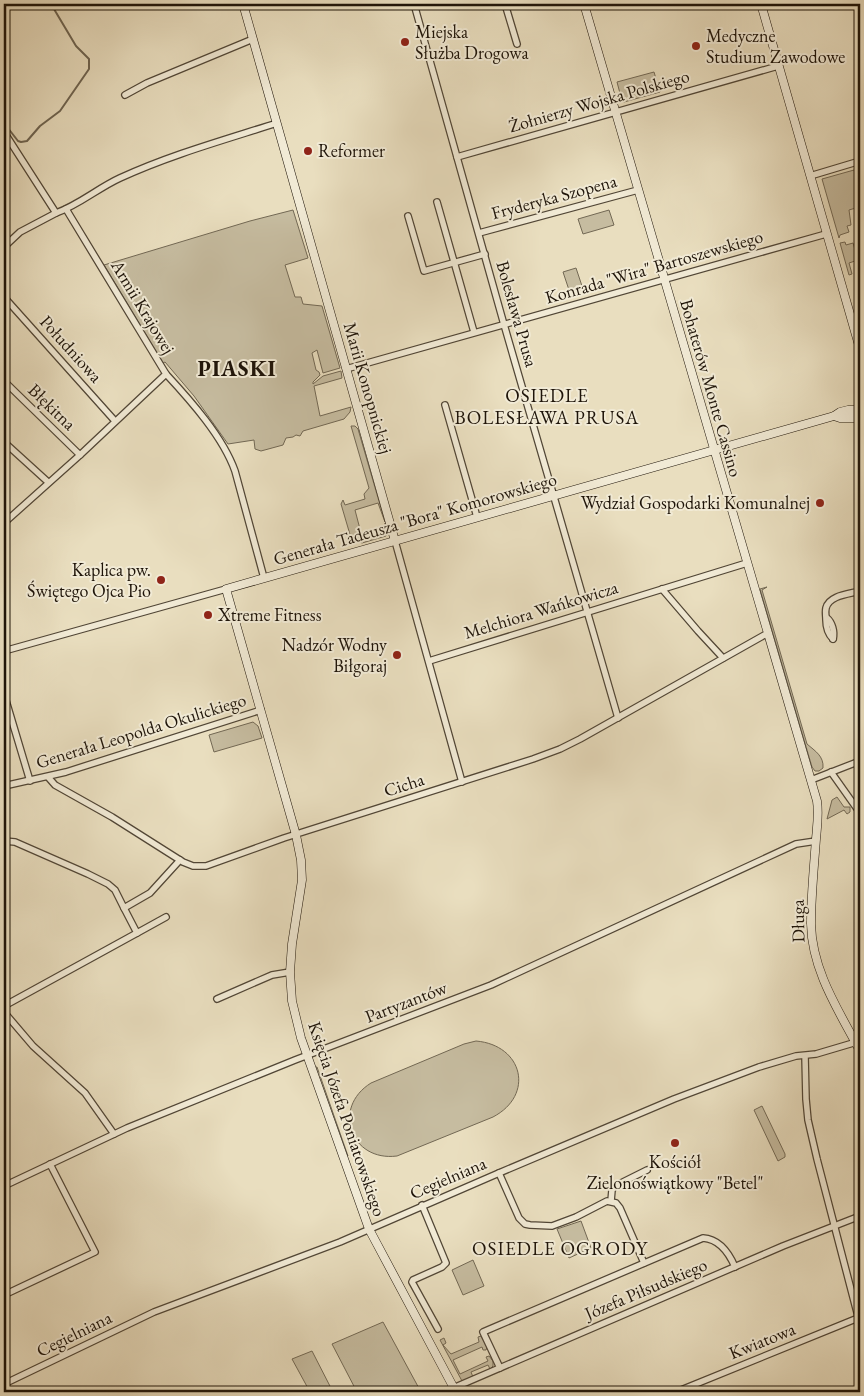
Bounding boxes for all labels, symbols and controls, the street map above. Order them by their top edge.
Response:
place label: Miejska Służba Drogowa [415,20,529,64]
place label: Medyczne Studium Zawodowe [706,24,845,68]
marker: Miejska Służba Drogowa [399,36,411,48]
marker: Medyczne Studium Zawodowe [690,40,702,52]
street label: Żołnierzy Wojska Polskiego [506,64,692,137]
place label: Reformer [318,139,385,162]
marker: Reformer [302,145,314,157]
street label: Fryderyka Szopena [489,169,620,224]
street label: Konrada "Wira" Bartoszewskiego [542,224,766,309]
street label: Armii Krajowej [106,255,181,358]
street label: Bolesława Prusa [491,258,544,370]
street label: Bohaterów Monte Cassino [675,296,748,479]
street label: Południowa [35,310,108,388]
street label: Marii Konopnickiej [339,320,398,456]
district label: PIASKI [198,354,276,383]
street label: Błękitna [24,378,82,436]
district label: OSIEDLE BOLESŁAWA PRUSA [455,383,639,430]
street label: Generała Tadeusza "Bora" Komorowskiego [271,467,559,570]
place label: Wydział Gospodarki Komunalnej [581,491,810,514]
marker: Wydział Gospodarki Komunalnej [814,497,826,509]
place label: Kaplica pw. Świętego Ojca Pio [27,558,151,602]
marker: Kaplica pw. Świętego Ojca Pio [155,574,167,586]
street label: Melchiora Wańkowicza [461,575,621,644]
place label: Xtreme Fitness [217,603,322,626]
marker: Xtreme Fitness [202,609,214,621]
place label: Nadzór Wodny Biłgoraj [282,633,387,677]
marker: Nadzór Wodny Biłgoraj [391,649,403,661]
street label: Generała Leopolda Okulickiego [33,688,249,773]
street label: Cicha [381,767,428,802]
street label: Długa [786,898,809,943]
street label: Partyzantów [362,975,451,1028]
street label: Księcia Józefa Poniatowskiego [303,1018,392,1219]
marker: Kościół Zielonoświątkowy "Betel" [669,1137,681,1149]
place label: Kościół Zielonoświątkowy "Betel" [587,1150,763,1194]
street label: Cegielniana [406,1151,490,1204]
district label: OSIEDLE OGRODY [472,1236,648,1261]
street label: Józefa Piłsudskiego [579,1252,711,1325]
street label: Cegielniana [32,1305,116,1362]
street label: Kwiatowa [725,1317,799,1364]

